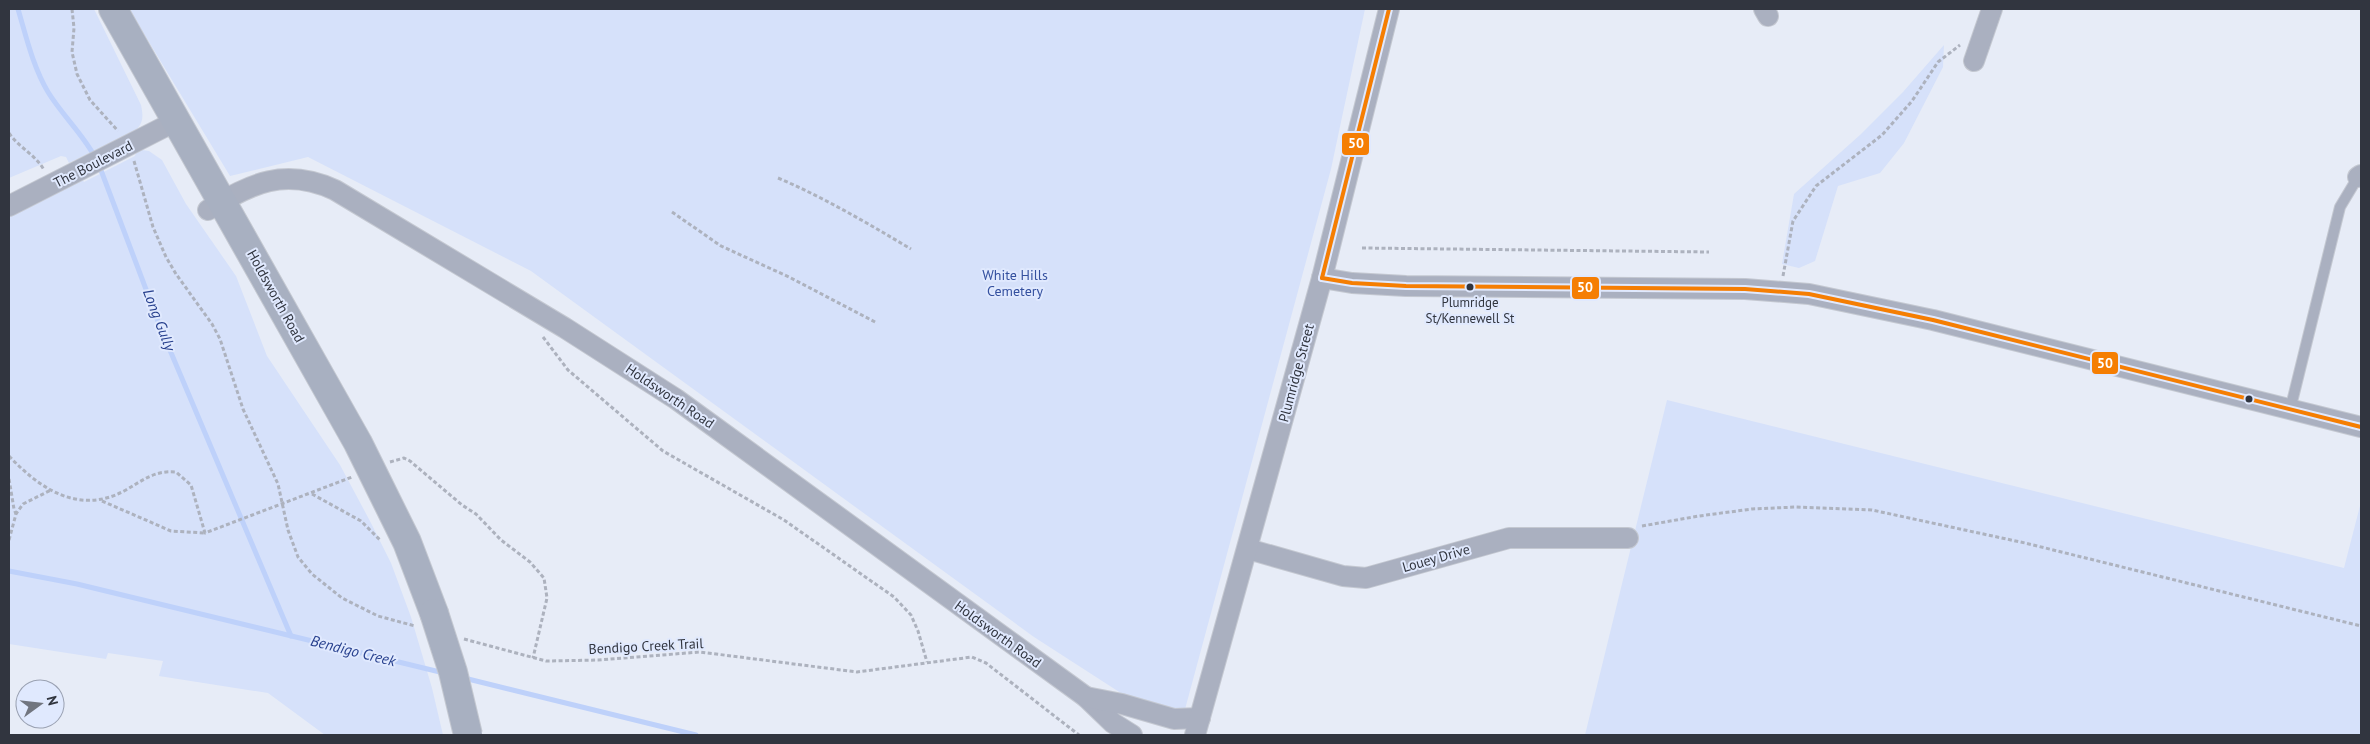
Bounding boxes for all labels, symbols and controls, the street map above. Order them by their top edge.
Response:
line badge: 50 [1341,132,1370,156]
text: 50 [1348,134,1364,152]
street label: The Boulevard [50,136,136,192]
street label: Holdsworth Road [243,247,309,345]
park label: White Hills Cemetery [982,266,1048,300]
line badge: 50 [1571,276,1600,300]
text: 50 [1577,278,1593,296]
marker: Plumridge St/Kennewell St [1465,282,1475,292]
water label: Long Gully [139,286,180,355]
place label: Plumridge St/Kennewell St [1426,294,1515,327]
street label: Plumridge Street [1274,322,1318,424]
line badge: 50 [2091,351,2119,375]
text: 50 [2097,354,2113,372]
street label: Holdsworth Road [622,360,718,432]
unlabelled marker [2244,394,2254,404]
street label: Louey Drive [1400,540,1472,576]
street label: Holdsworth Road [951,596,1045,672]
water label: Bendigo Creek [309,631,399,671]
street label: Bendigo Creek Trail [588,634,704,658]
north arrow [15,679,65,729]
text: N [43,694,62,707]

